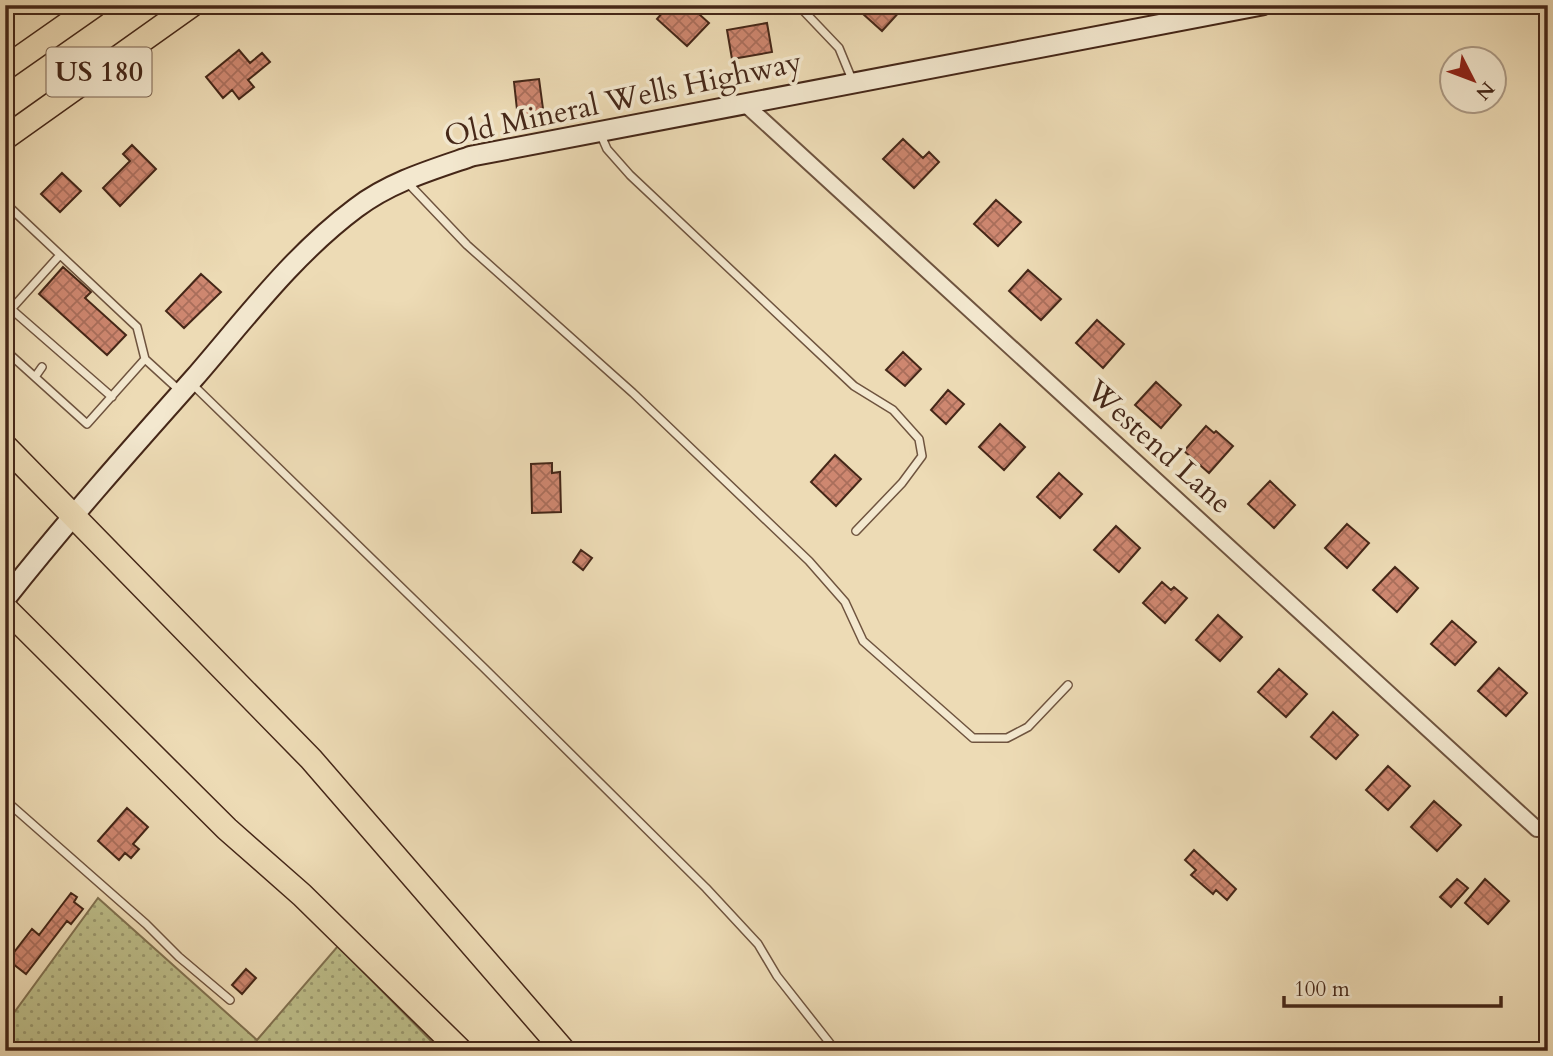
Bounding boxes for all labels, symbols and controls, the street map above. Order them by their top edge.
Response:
street label: Old Mineral Wells Highway [441,41,806,157]
north arrow [1438,46,1508,116]
road number: US 180 [46,48,152,96]
text: N [1469,76,1500,106]
street label: Westend Lane [1077,370,1241,523]
scale bar [1284,965,1500,1009]
text: 100 m [1294,975,1350,1004]

